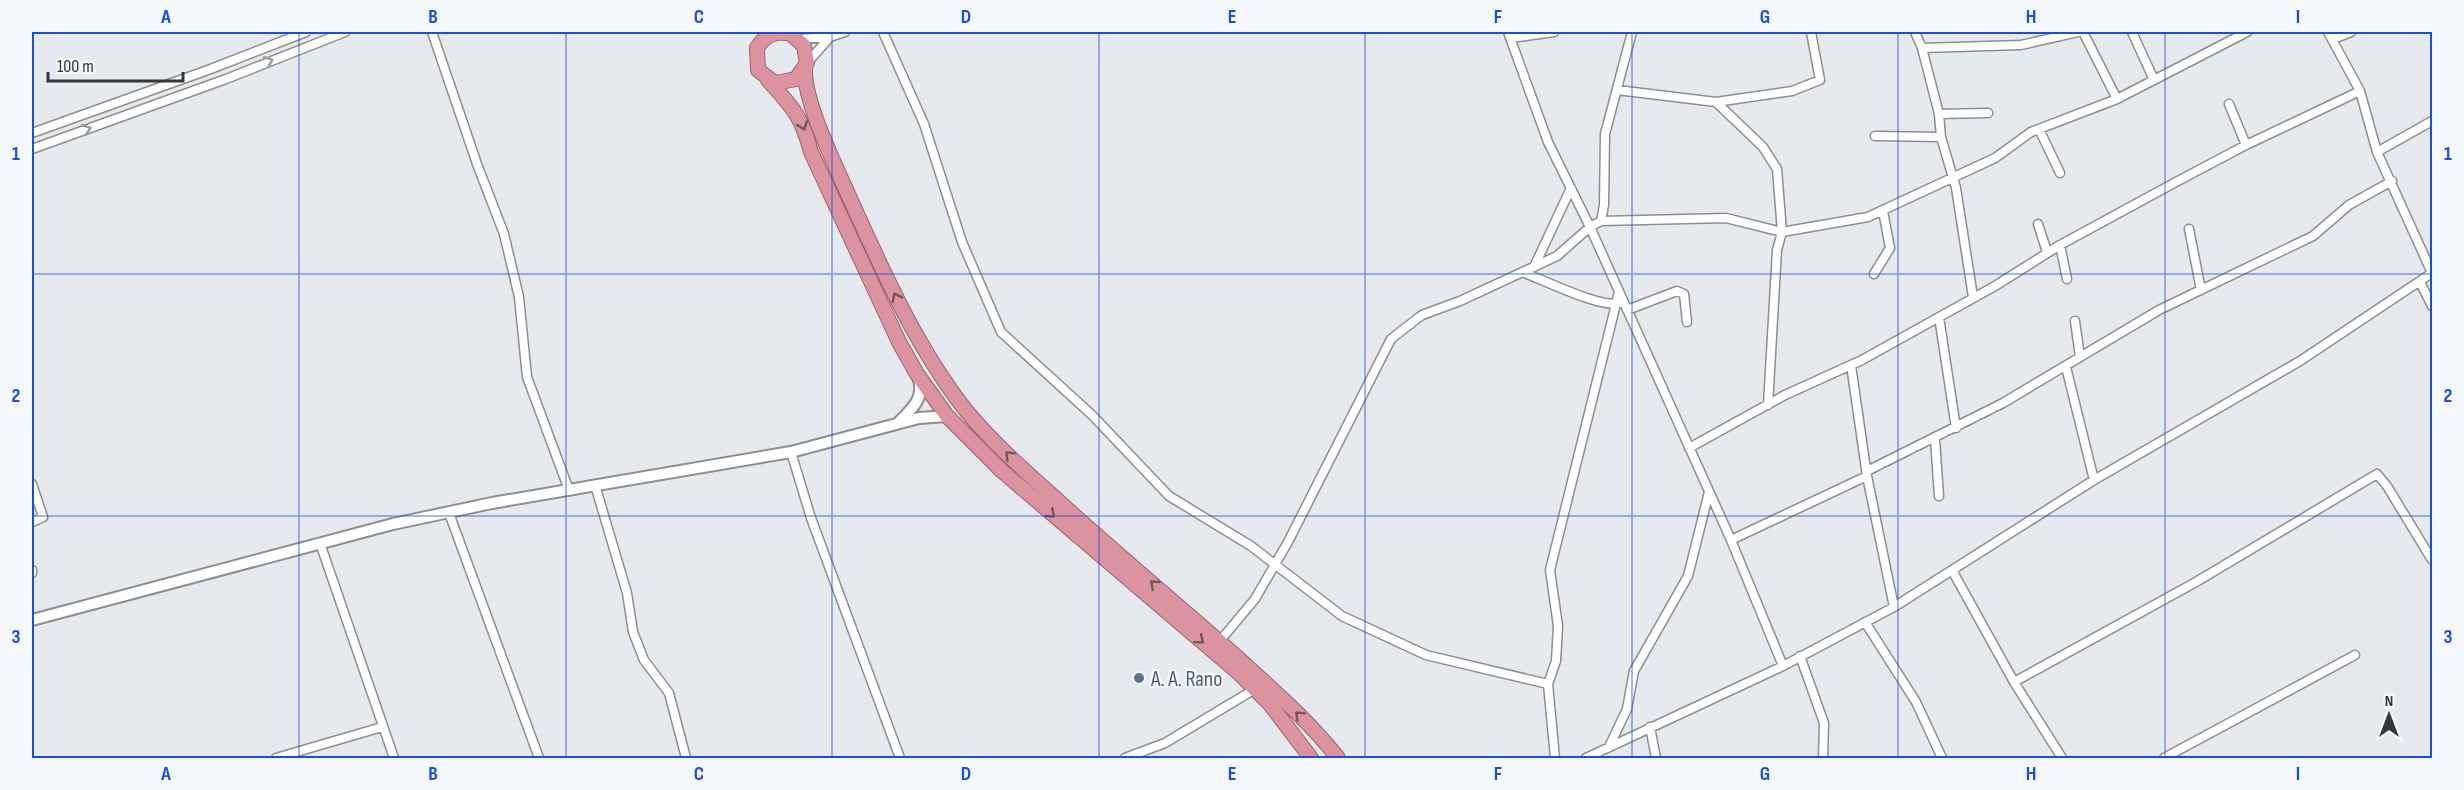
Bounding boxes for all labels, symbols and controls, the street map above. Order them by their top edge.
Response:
text: A [160,5,171,29]
text: B [428,5,438,29]
text: C [694,5,704,29]
text: D [961,5,971,29]
text: E [1228,5,1236,29]
text: F [1494,5,1502,29]
text: G [1760,5,1770,29]
text: H [2026,5,2036,29]
text: I [2296,5,2300,29]
scale bar [48,45,183,83]
text: 100 m [57,56,94,77]
one-way arrow [263,56,274,68]
one-way arrow [796,120,808,131]
one-way arrow [81,124,92,137]
text: 1 [12,142,20,166]
text: 1 [2444,142,2452,166]
one-way arrow [892,292,904,303]
text: 2 [12,384,20,408]
text: 2 [2444,384,2452,408]
one-way arrow [1005,451,1016,462]
one-way arrow [1044,506,1055,517]
one-way arrow [1150,581,1161,592]
text: 3 [12,625,21,649]
text: 3 [2444,625,2453,649]
one-way arrow [1193,633,1204,644]
place label: A. A. Rano [1150,666,1222,693]
marker: A. A. Rano [1132,671,1146,685]
north arrow [2359,685,2419,745]
text: N [2385,692,2393,711]
one-way arrow [1296,711,1307,722]
text: A [160,762,171,786]
text: B [428,762,438,786]
text: C [694,762,704,786]
text: D [961,762,971,786]
text: E [1228,762,1236,786]
text: F [1494,762,1502,786]
text: G [1760,762,1770,786]
text: H [2026,762,2036,786]
text: I [2296,762,2300,786]

